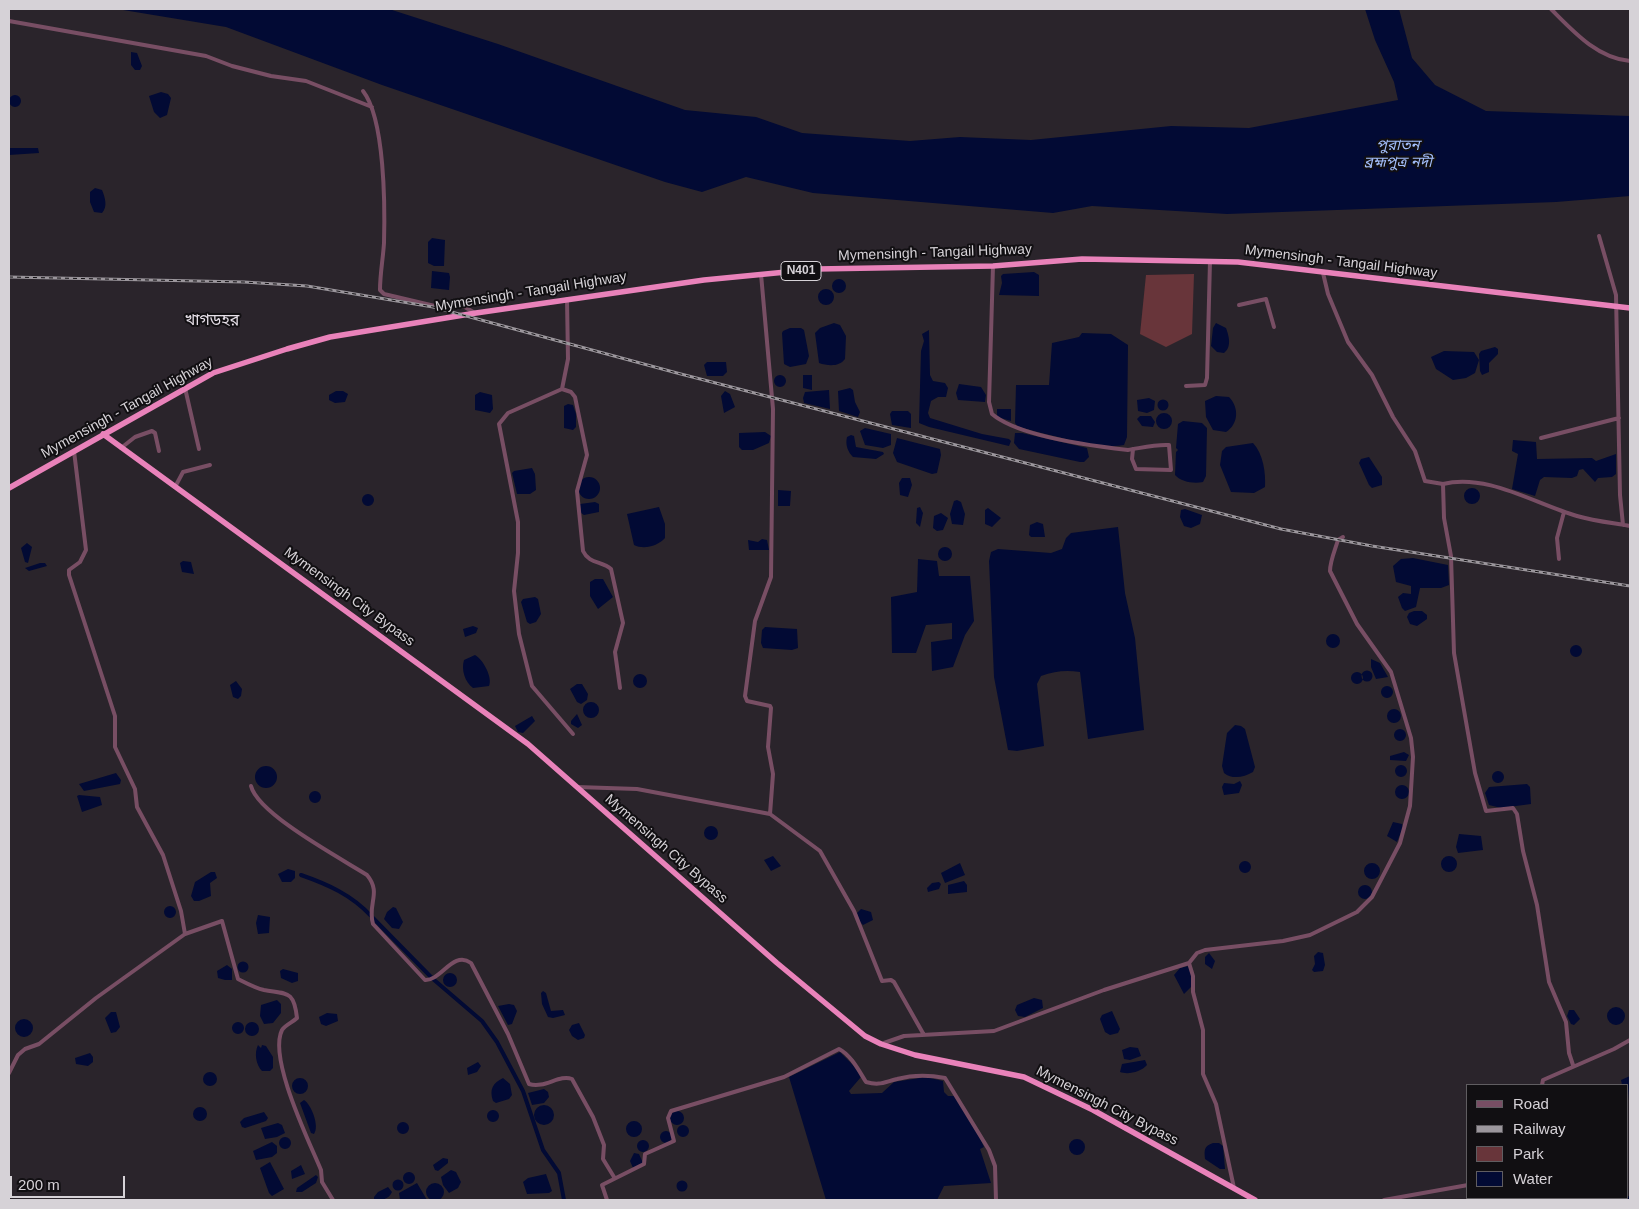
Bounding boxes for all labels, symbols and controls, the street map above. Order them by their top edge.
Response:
water label: পুরাতন ব্রহ্মপুত্র নদী [1364,137,1432,172]
street label: Mymensingh - Tangail Highway [838,241,1032,265]
street label: Mymensingh - Tangail Highway [1244,242,1438,282]
road number: N401 [781,262,821,280]
street label: Mymensingh - Tangail Highway [434,269,628,315]
district label: খাগডহর [185,311,239,331]
street label: Mymensingh - Tangail Highway [38,354,216,462]
street label: Mymensingh City Bypass [280,544,418,650]
street label: Mymensingh City Bypass [601,791,731,907]
street label: Mymensingh City Bypass [1033,1063,1181,1149]
legend [1466,1084,1629,1199]
text: Road [1513,1095,1549,1112]
text: Railway [1513,1120,1566,1137]
text: Park [1513,1145,1544,1162]
scale bar [12,1166,128,1198]
text: Water [1513,1170,1552,1187]
text: 200 m [18,1176,60,1193]

